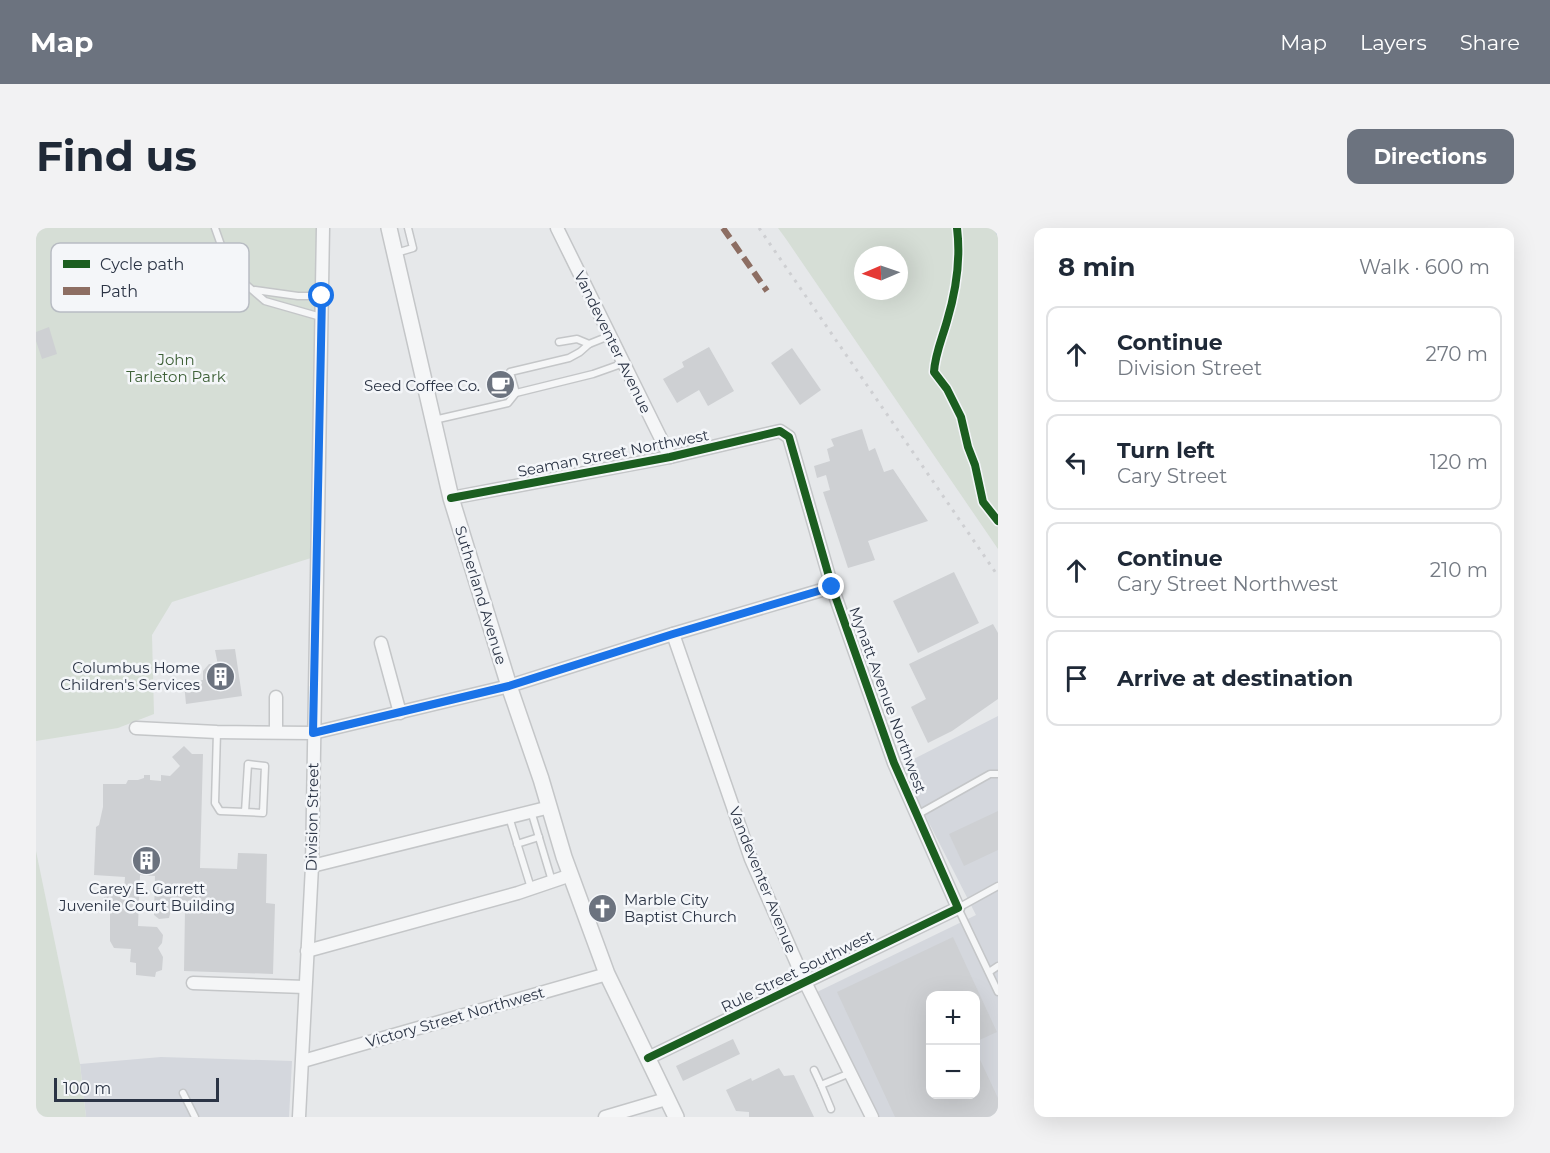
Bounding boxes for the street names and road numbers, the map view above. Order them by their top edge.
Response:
street label: Vandeventer Avenue [570,268,656,416]
street label: Seaman Street Northwest [516,425,710,481]
street label: Sutherland Avenue [451,523,511,667]
street label: Mynatt Avenue Northwest [845,604,931,796]
street label: Division Street [302,762,322,872]
street label: Vandeventer Avenue [725,804,801,956]
street label: Rule Street Southwest [718,926,876,1016]
street label: Victory Street Northwest [364,982,546,1052]

